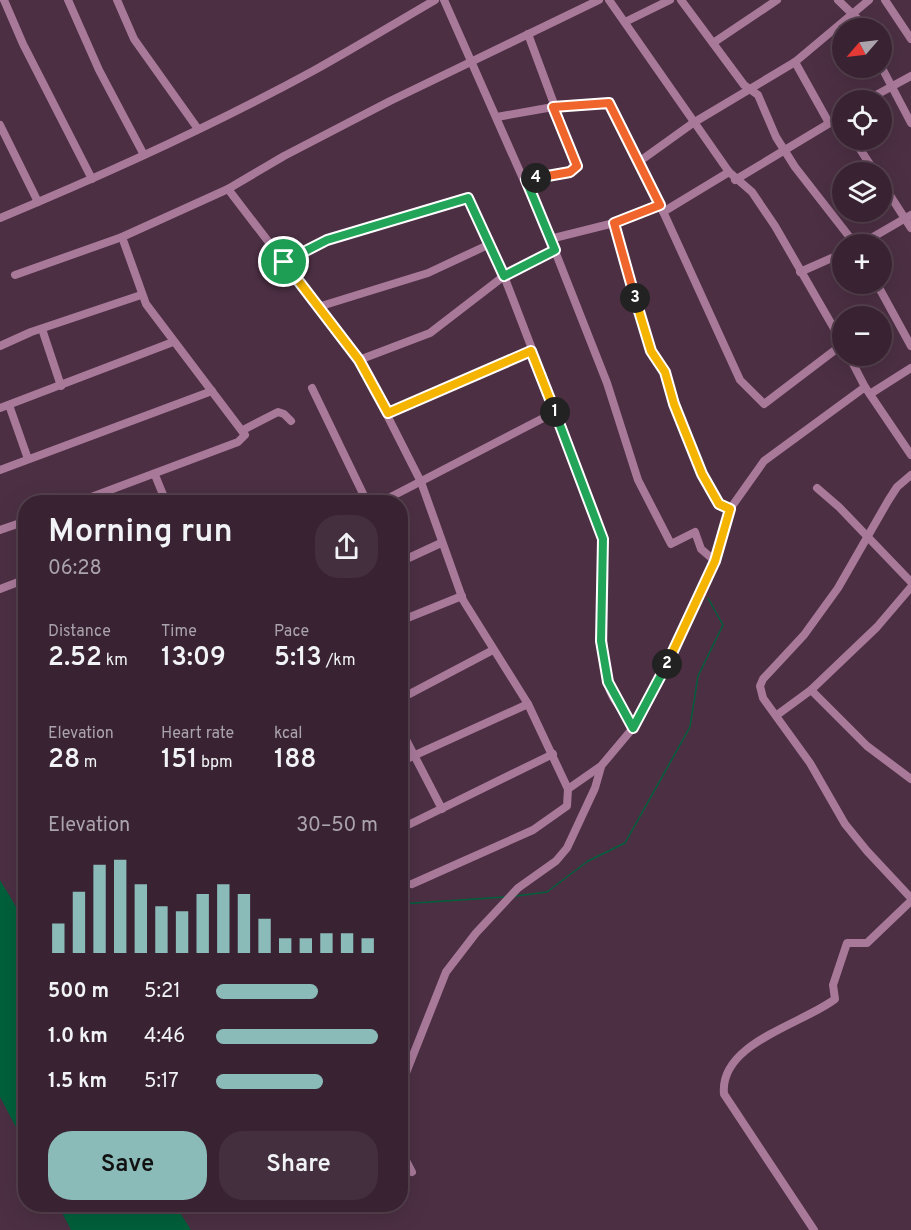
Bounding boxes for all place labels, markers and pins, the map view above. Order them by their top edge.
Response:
pin: 4 [521,163,551,193]
pin [258,236,309,287]
pin: 3 [620,283,650,313]
pin: 1 [540,397,570,427]
pin: 2 [652,649,682,679]

